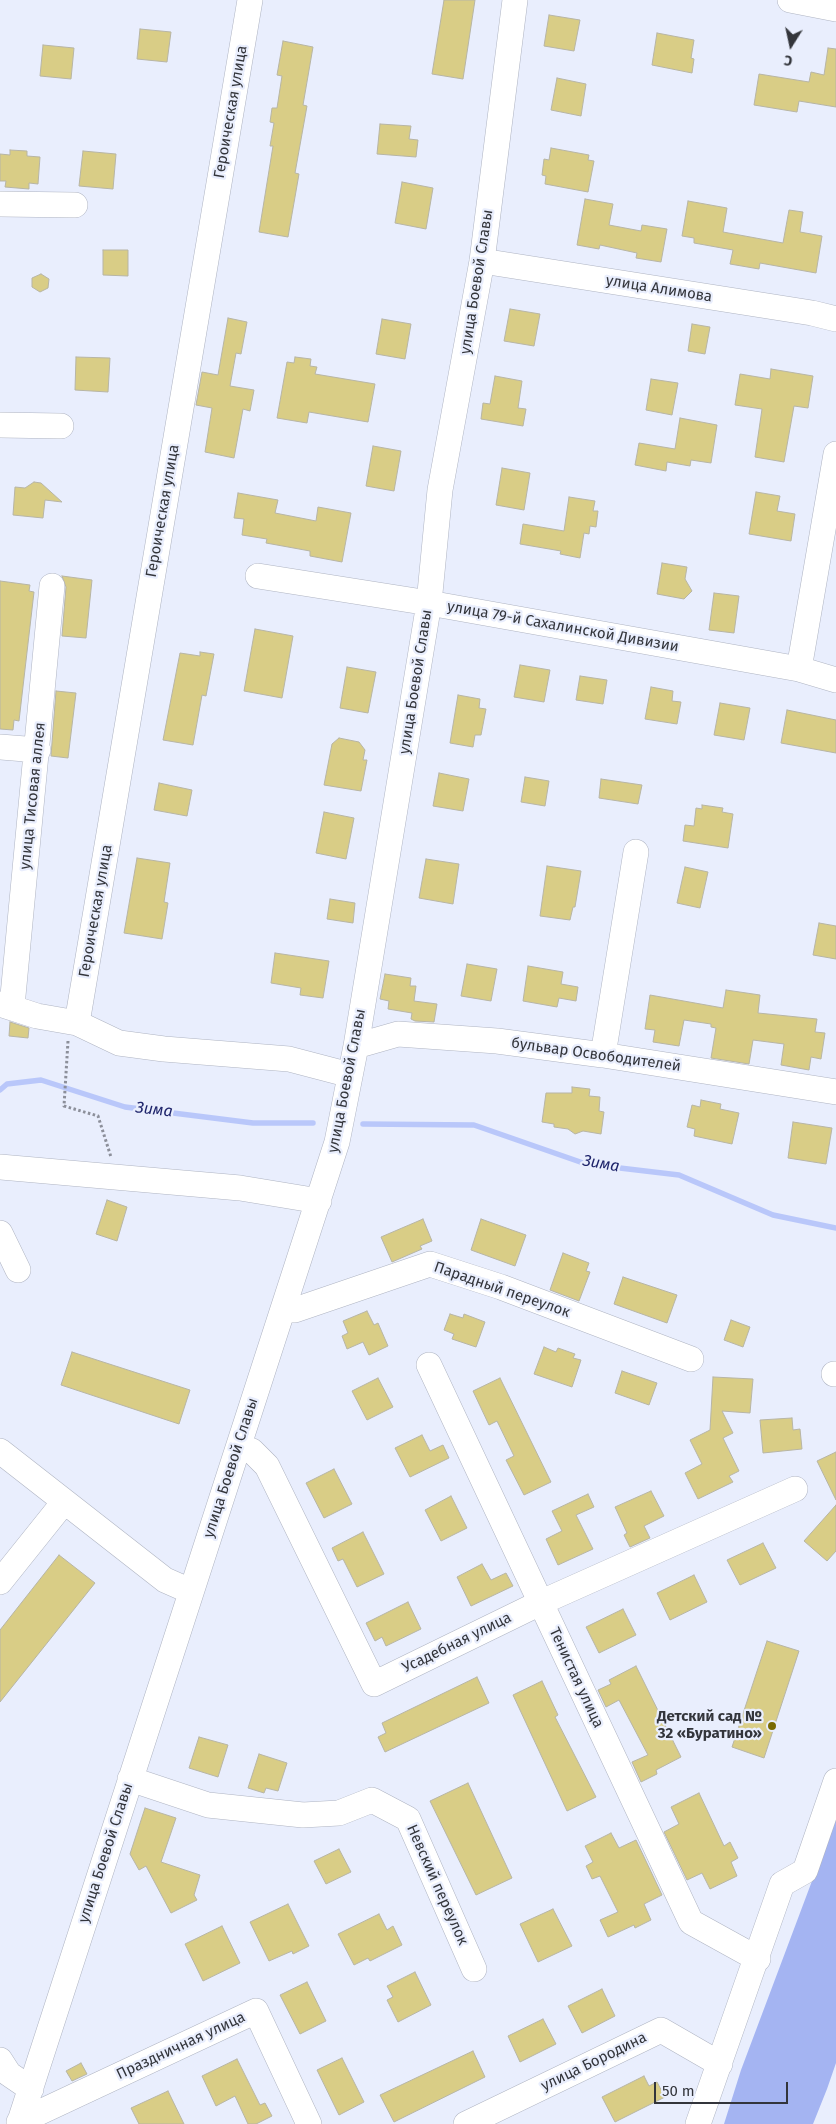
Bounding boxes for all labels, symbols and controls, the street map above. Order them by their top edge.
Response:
north arrow [766,20,816,70]
street label: Героическая улица [210,44,252,180]
text: С [783,51,794,69]
street label: улица Боевой Славы [457,208,497,356]
street label: улица Алимова [605,272,713,306]
street label: Героическая улица [142,443,184,579]
street label: улица 79-й Сахалинской Дивизии [446,598,680,656]
street label: улица Боевой Славы [396,608,436,756]
street label: улица Тисовая аллея [16,721,50,871]
street label: Героическая улица [75,843,117,979]
street label: улица Боевой Славы [324,1008,370,1154]
street label: бульвар Освободителей [510,1034,682,1076]
water label: Зима [134,1098,174,1122]
water label: Зима [581,1151,621,1177]
street label: Парадный переулок [432,1258,572,1322]
street label: улица Боевой Славы [200,1396,262,1540]
street label: Усадебная улица [400,1609,514,1677]
street label: Тенистая улица [545,1625,607,1731]
place label: Детский сад № 32 «Буратино» [657,1708,762,1743]
marker: Детский сад № 32 «Буратино» [766,1720,778,1732]
street label: улица Боевой Славы [75,1781,137,1925]
street label: Невский переулок [402,1822,472,1948]
street label: Праздничная улица [114,2008,248,2084]
street label: улица Бородина [538,2029,650,2095]
scale bar [656,2072,790,2104]
text: 50 m [662,2082,695,2100]

